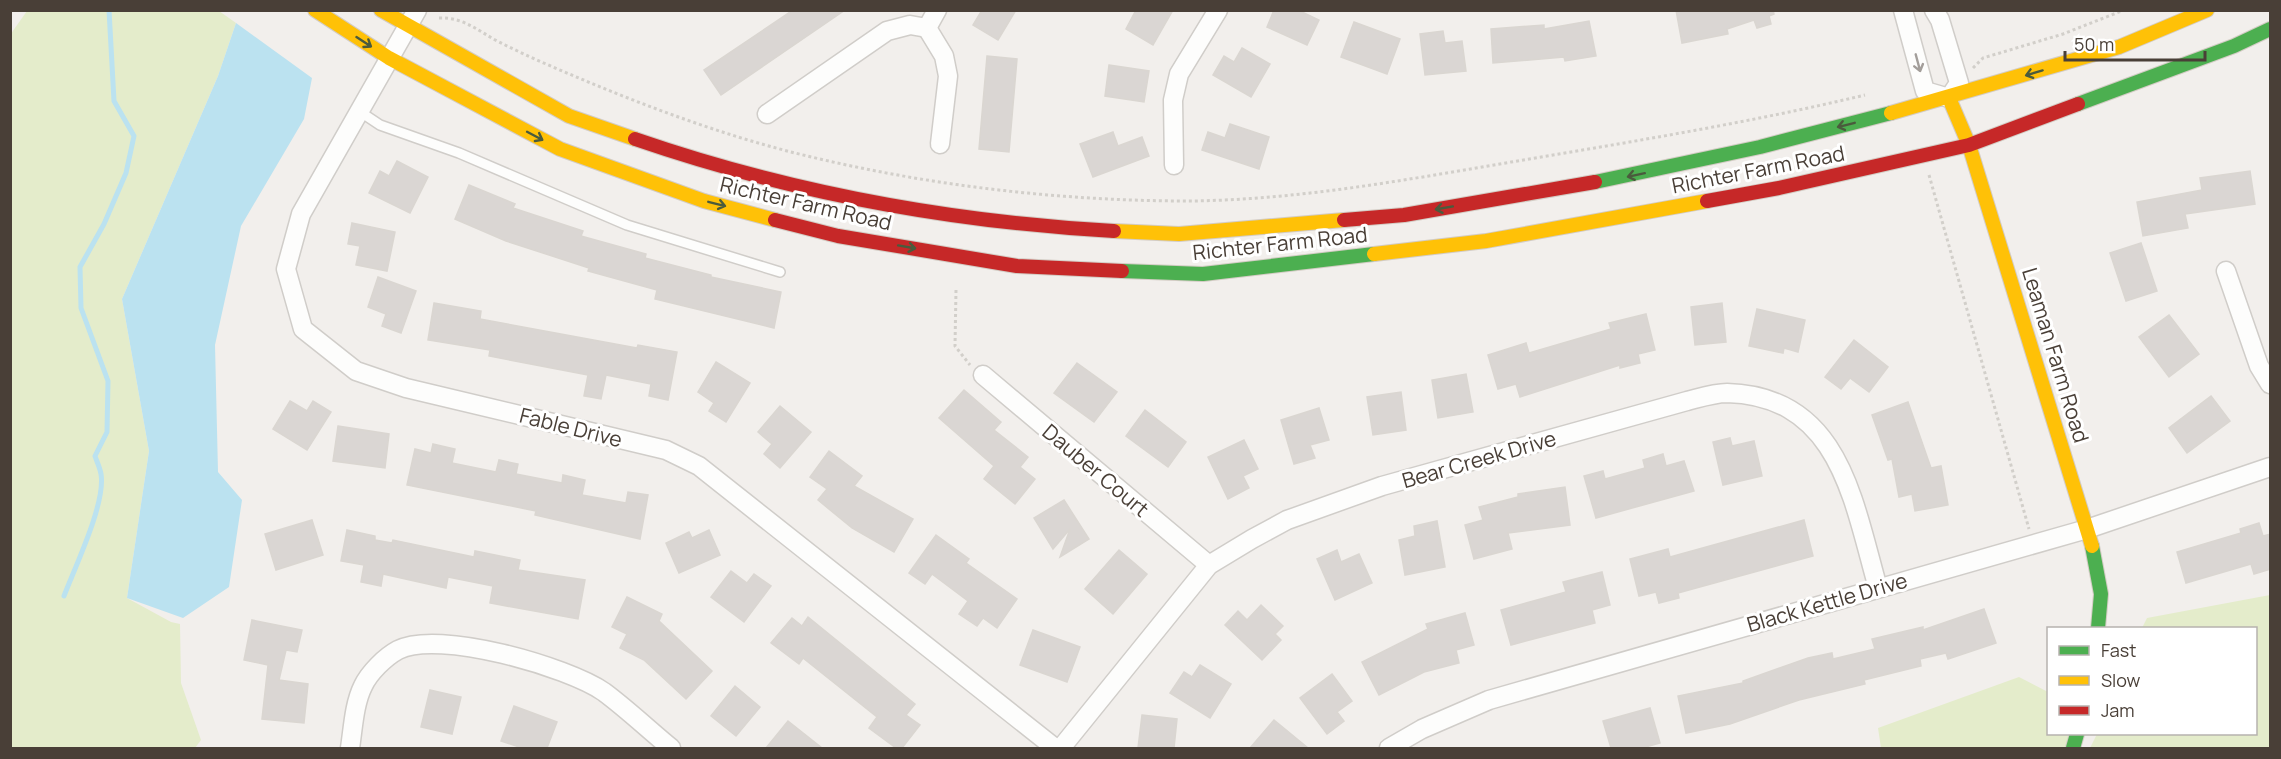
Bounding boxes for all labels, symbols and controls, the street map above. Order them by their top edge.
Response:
scale bar [2065,24,2204,62]
text: 50 m [2074,32,2114,56]
one-way arrow [355,37,372,49]
one-way arrow [1912,53,1924,72]
one-way arrow [2025,68,2044,79]
one-way arrow [1837,120,1856,131]
one-way arrow [526,130,543,142]
street label: Richter Farm Road [1669,139,1847,199]
street label: Richter Farm Road [717,170,895,236]
one-way arrow [1626,170,1646,181]
one-way arrow [707,199,726,211]
one-way arrow [1434,203,1454,214]
street label: Richter Farm Road [1191,220,1369,266]
one-way arrow [897,242,916,253]
street label: Leaman Farm Road [2016,264,2096,446]
street label: Fable Drive [517,401,625,453]
street label: Dauber Court [1037,417,1155,523]
street label: Bear Creek Drive [1399,424,1559,494]
street label: Black Kettle Drive [1744,566,1910,638]
legend [2047,627,2257,735]
text: Fast [2101,638,2136,662]
text: Slow [2101,668,2141,692]
text: Jam [2101,698,2135,722]

